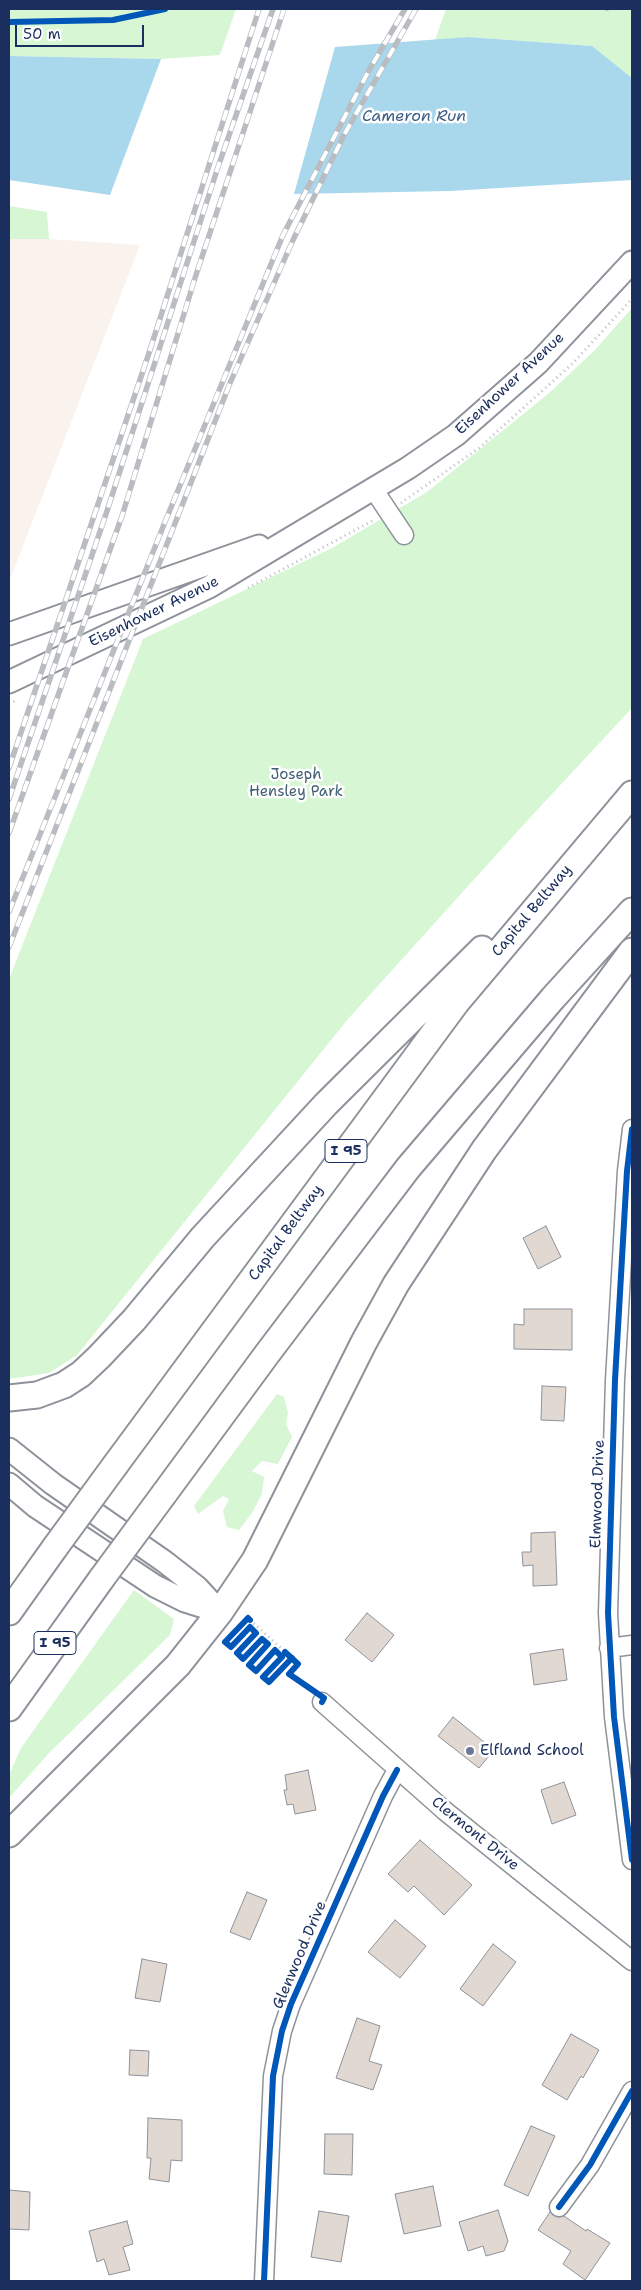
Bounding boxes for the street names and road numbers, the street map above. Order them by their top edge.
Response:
street label: Eisenhower Avenue [452,329,568,439]
street label: Eisenhower Avenue [86,573,222,651]
street label: Capital Beltway [488,861,576,961]
road number: I 95 [325,1140,367,1162]
street label: Capital Beltway [245,1181,327,1285]
street label: Elmwood Drive [587,1439,609,1549]
road number: I 95 [34,1632,76,1655]
street label: Clermont Drive [427,1793,523,1875]
street label: Glenwood Drive [269,1898,331,2012]

